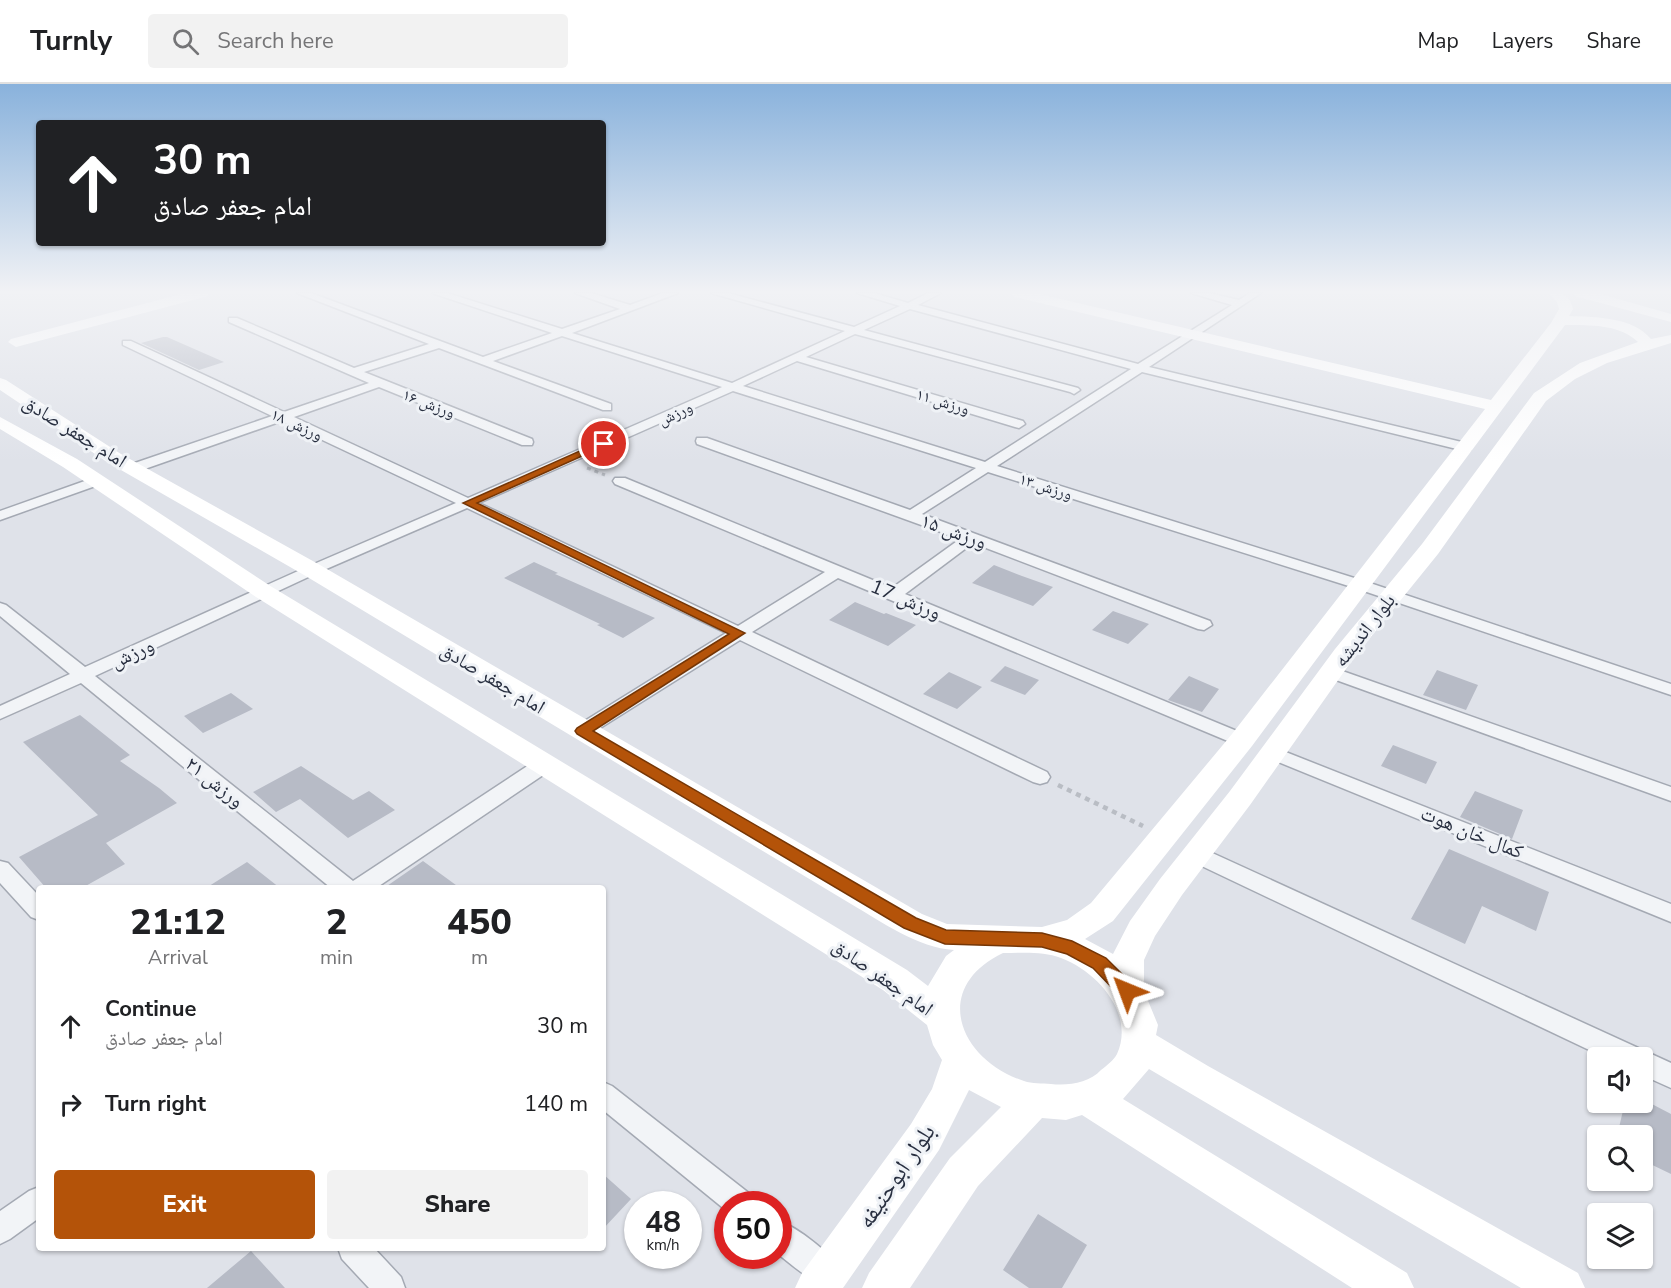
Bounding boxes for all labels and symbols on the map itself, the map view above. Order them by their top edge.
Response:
street label: ورزش ۱۱ [913,383,972,420]
street label: ورزش ۱۶ [399,384,458,424]
street label: امام جعفر صادق [18,389,132,474]
street label: ورزش [654,396,696,431]
street label: ورزش ۱۸ [267,403,326,446]
pin [578,418,629,469]
street label: ورزش ۱۳ [1016,468,1075,506]
street label: ورزش ۱۵ [917,507,990,556]
street label: ورزش 17 [866,573,945,626]
street label: بلوار اندیشه [1327,588,1402,673]
street label: ورزش [106,632,158,675]
street label: امام جعفر صادق [435,637,550,720]
street label: ورزش ۲۱ [180,750,250,814]
street label: کمال خان هوت [1417,800,1527,865]
street label: امام جعفر صادق [827,933,939,1022]
position arrow [1095,959,1159,1023]
street label: بلوار ابوحنیفه [849,1118,943,1234]
speed limit sign: 50 [714,1191,792,1269]

